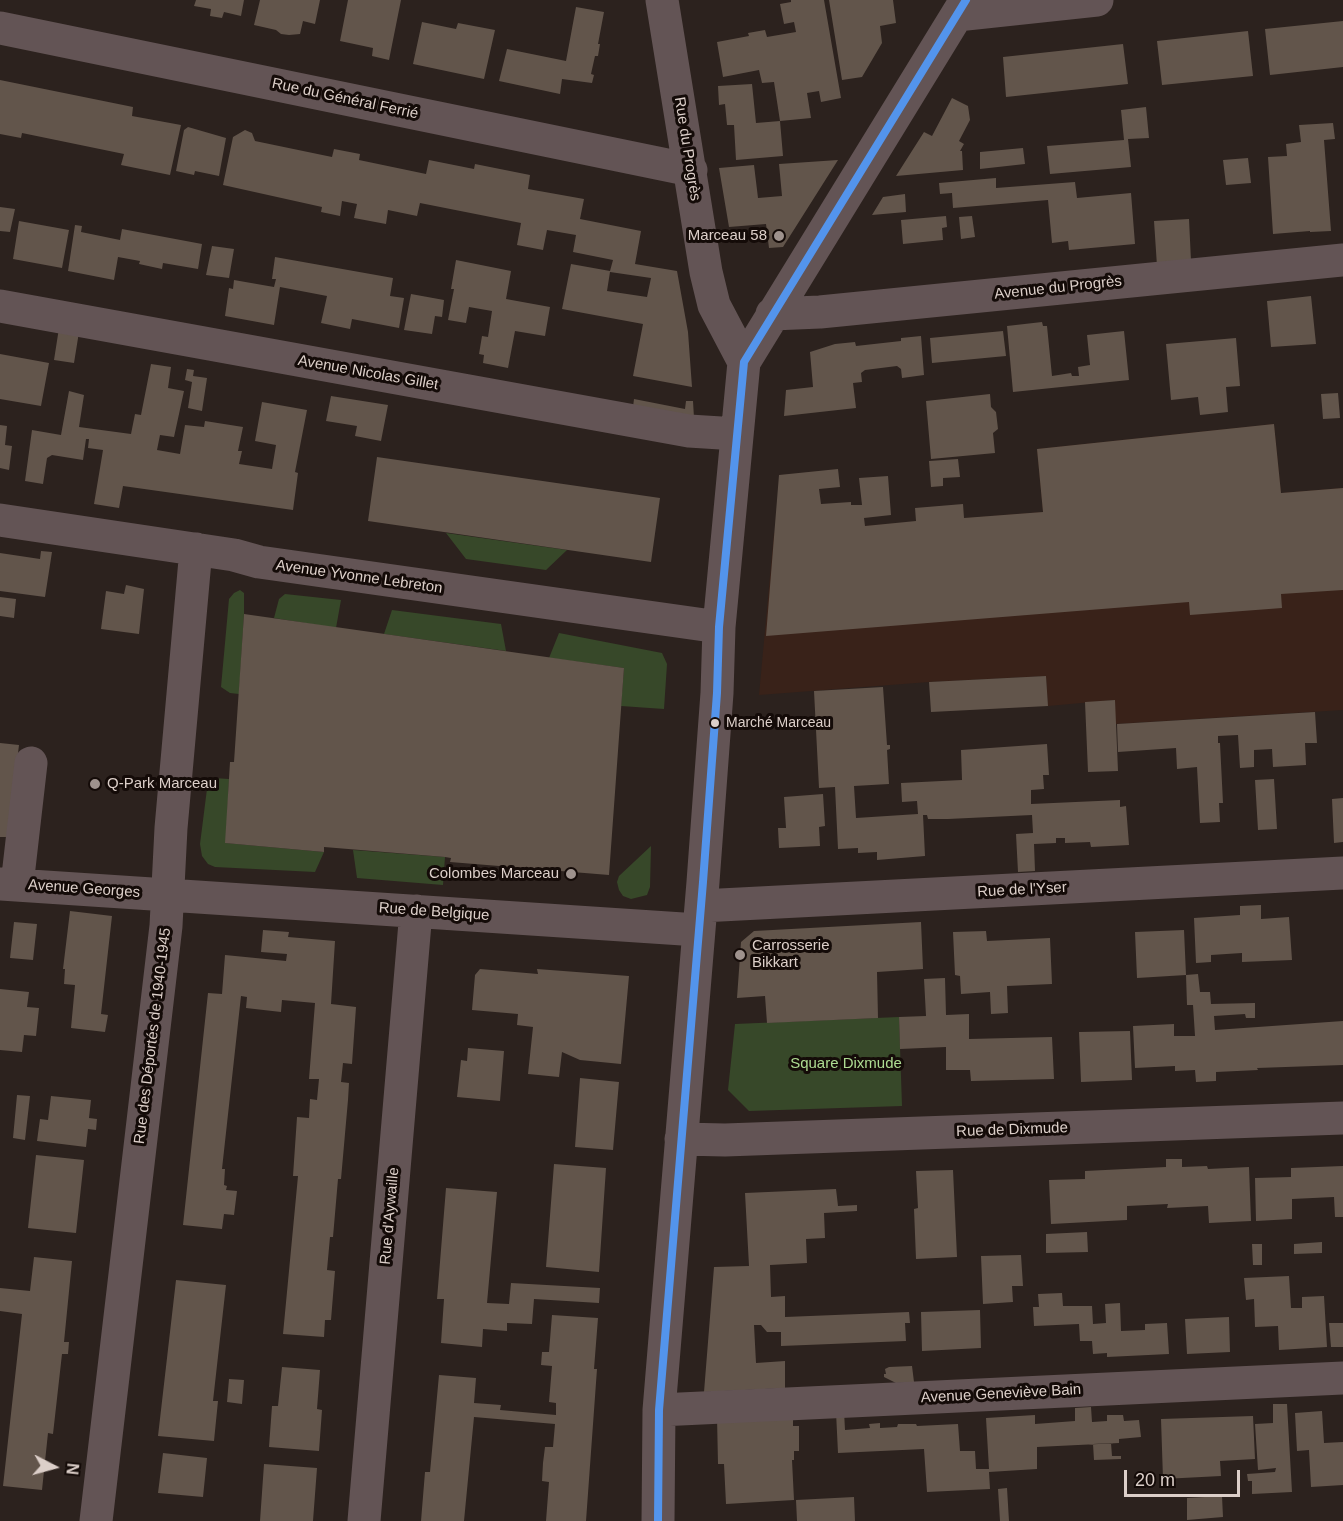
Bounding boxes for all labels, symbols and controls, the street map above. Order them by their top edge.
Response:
street label: Rue du Général Ferrié [270,75,420,123]
street label: Rue du Progrès [670,96,704,202]
place label: Marceau 58 [688,227,767,245]
marker: Marceau 58 [772,229,786,243]
street label: Avenue du Progrès [993,272,1123,304]
street label: Avenue Nicolas Gillet [296,352,440,394]
street label: Avenue Yvonne Lebreton [274,556,444,598]
place label: Marché Marceau [726,715,831,731]
marker: Marché Marceau [709,717,721,729]
place label: Q-Park Marceau [107,775,217,793]
marker: Q-Park Marceau [88,777,102,791]
place label: Colombes Marceau [429,865,559,883]
marker: Colombes Marceau [564,867,578,881]
street label: Avenue Georges [27,876,141,902]
street label: Rue de l'Yser [977,879,1067,901]
street label: Rue de Belgique [378,899,490,925]
street label: Rue des Déportés de 1940-1945 [131,927,175,1145]
place label: Carrosserie Bikkart [752,937,830,972]
marker: Carrosserie Bikkart [733,948,747,962]
park label: Square Dixmude [790,1055,902,1073]
street label: Rue de Dixmude [956,1119,1068,1141]
street label: Rue d'Aywaille [377,1167,403,1265]
street label: Avenue Geneviève Bain [920,1381,1082,1407]
north arrow [24,1437,84,1497]
scale bar [1127,1458,1242,1496]
text: N [63,1462,81,1476]
text: 20 m [1135,1470,1175,1490]

